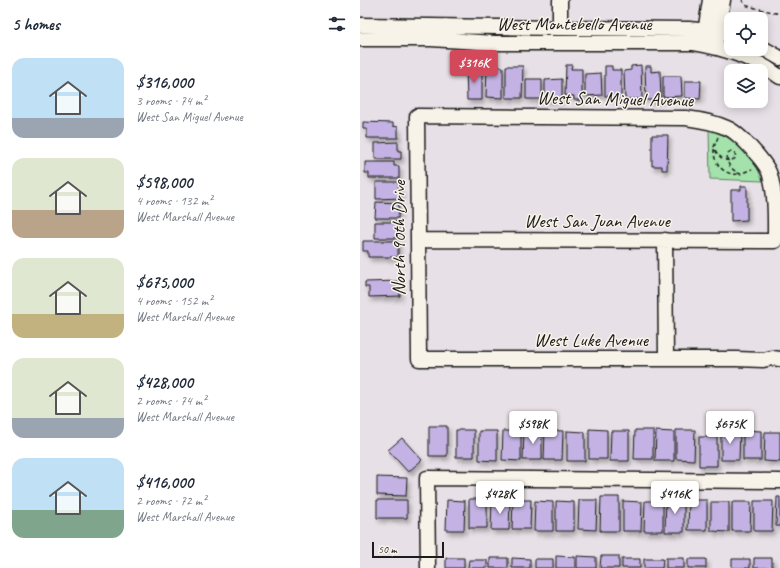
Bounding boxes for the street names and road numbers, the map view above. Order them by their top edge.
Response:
street label: West Montebello Avenue [497,12,653,36]
street label: West San Miguel Avenue [537,86,695,112]
street label: North 90th Drive [387,179,411,296]
street label: West San Juan Avenue [524,209,672,233]
street label: West Luke Avenue [534,328,650,352]

